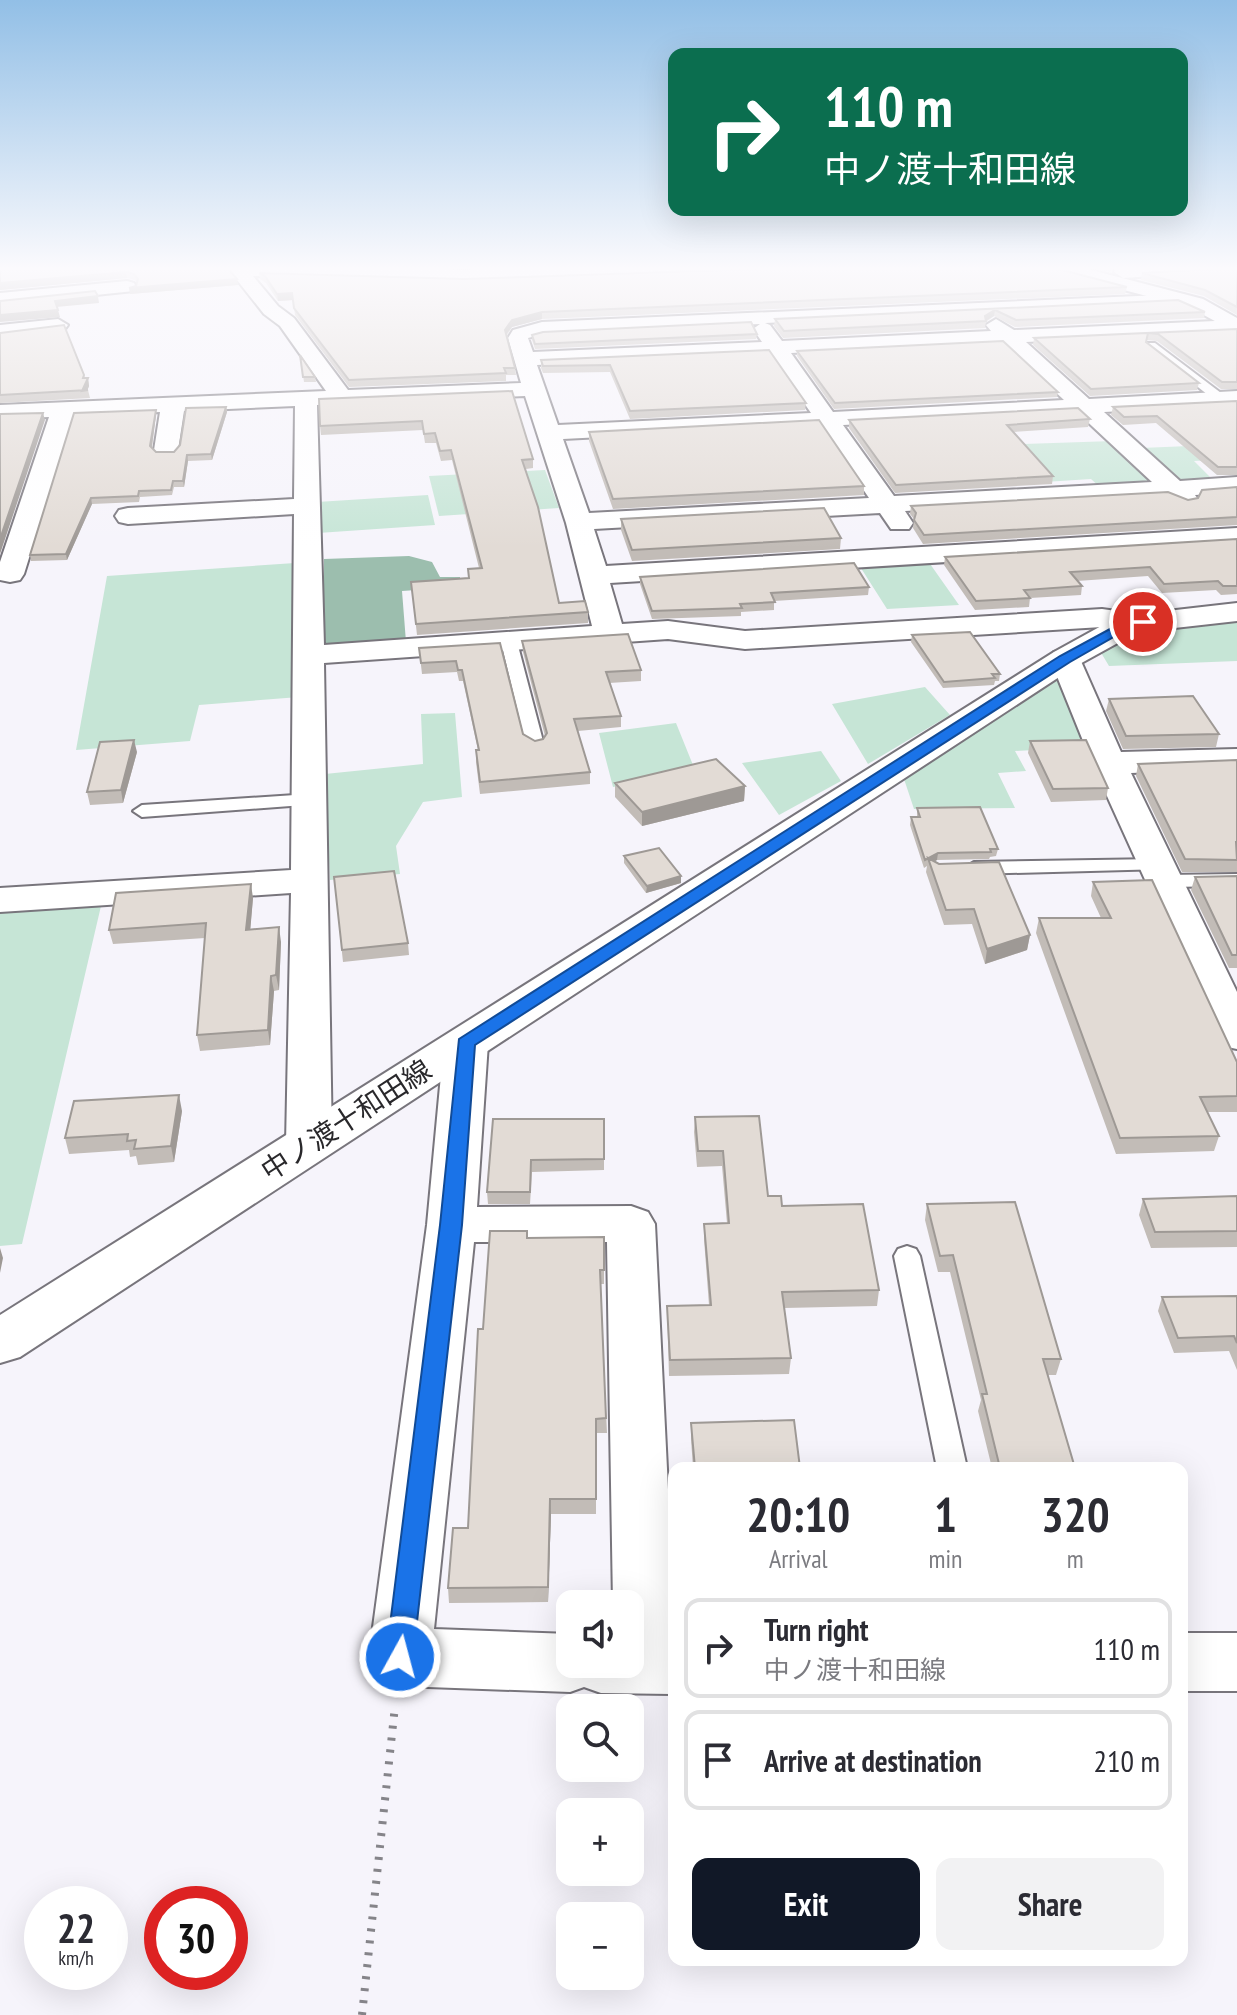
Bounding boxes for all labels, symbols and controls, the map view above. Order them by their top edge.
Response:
text: 110 m [824,70,953,142]
icon: right [692,80,796,184]
text: 中ノ渡十和田線 [824,145,1076,192]
pin [1109,588,1177,656]
icon: arrive [1121,600,1165,644]
street label: 中ノ渡十和田線 [253,1051,438,1188]
text: 20:10 [746,1483,850,1545]
text: 1 [934,1483,957,1545]
text: 320 [1041,1483,1110,1545]
text: Arrival [769,1542,828,1575]
text: min [928,1542,962,1575]
text: m [1067,1542,1084,1575]
map controls [556,1590,644,1990]
button: sound [556,1590,644,1678]
text: Turn right [764,1610,868,1649]
position arrow [358,1615,442,1699]
icon: right [696,1626,740,1670]
text: 110 m [1094,1629,1160,1668]
text: 中ノ渡十和田線 [764,1653,946,1686]
button: search [556,1694,644,1782]
icon: arrive [696,1738,740,1782]
text: Arrive at destination [764,1741,982,1780]
text: 210 m [1094,1741,1160,1780]
button: + [556,1798,644,1886]
button: Exit [692,1858,920,1950]
button: Share [936,1858,1164,1950]
speed limit sign: 30 [144,1886,248,1990]
text: 22 [57,1902,95,1954]
button: − [556,1902,644,1990]
text: km/h [58,1945,94,1971]

